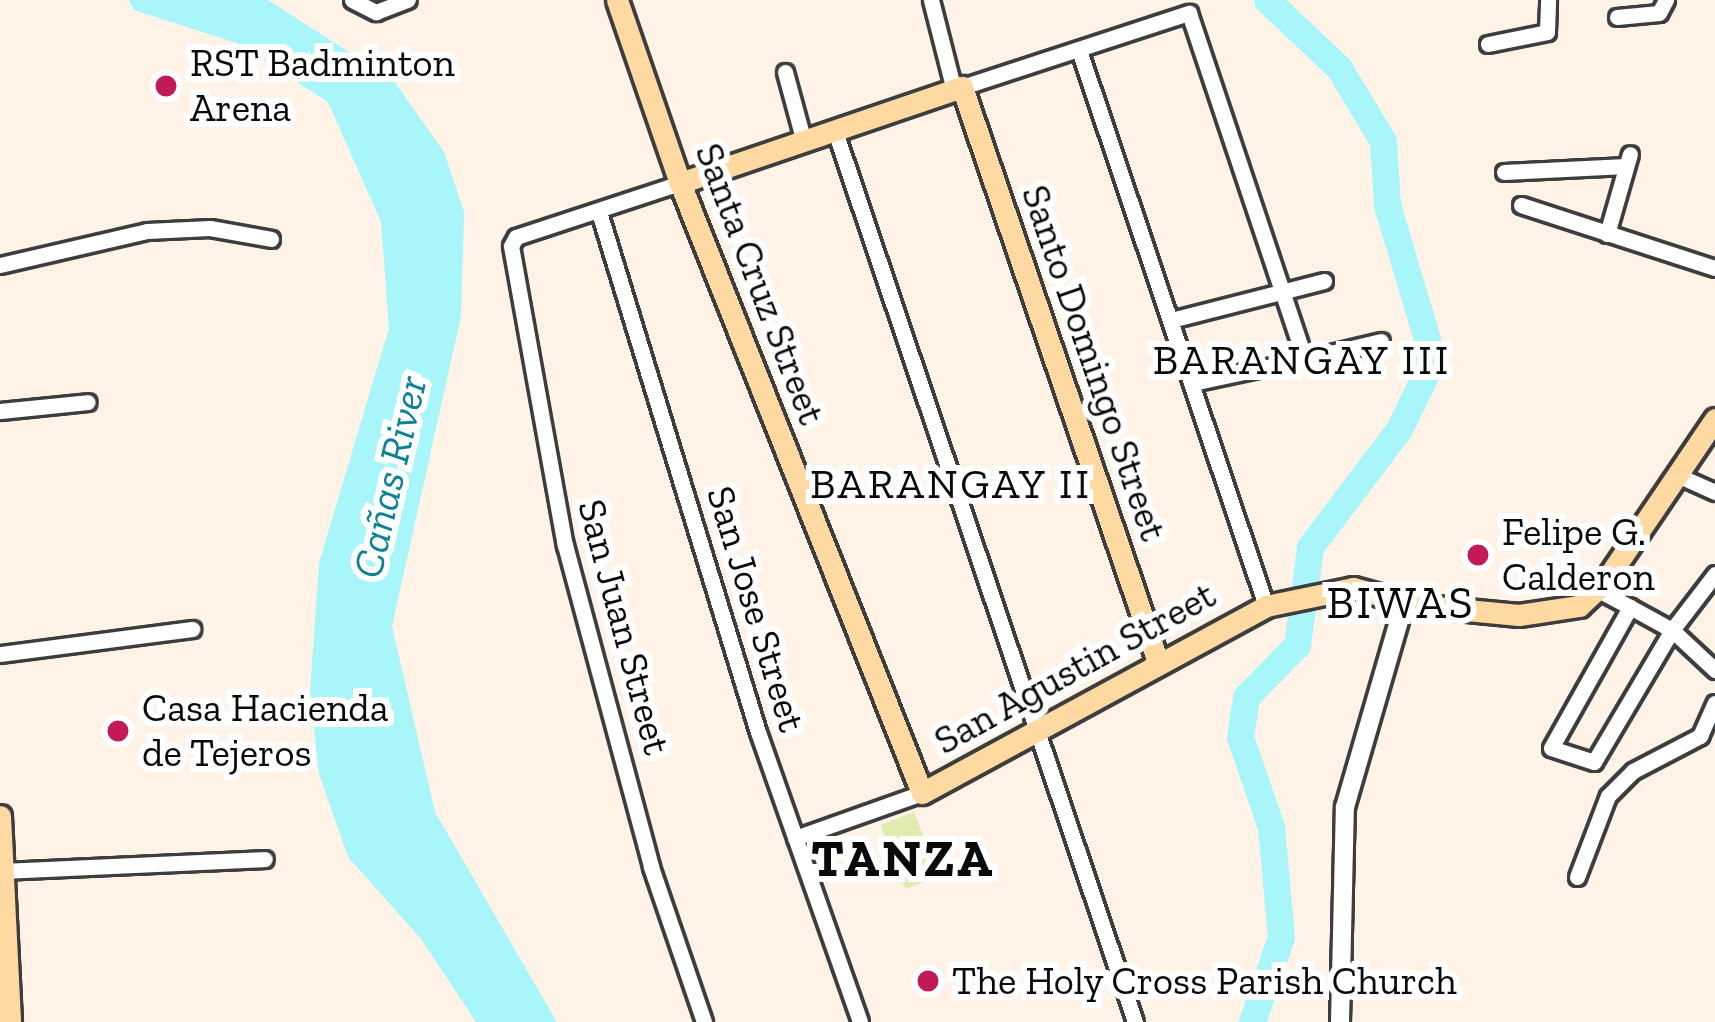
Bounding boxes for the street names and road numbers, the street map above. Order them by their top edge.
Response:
street label: Santa Cruz Street [685,137,835,431]
street label: Santo Domingo Street [1011,179,1177,547]
street label: San Jose Street [696,480,816,738]
street label: San Juan Street [567,494,681,760]
street label: San Agustin Street [926,571,1224,765]

